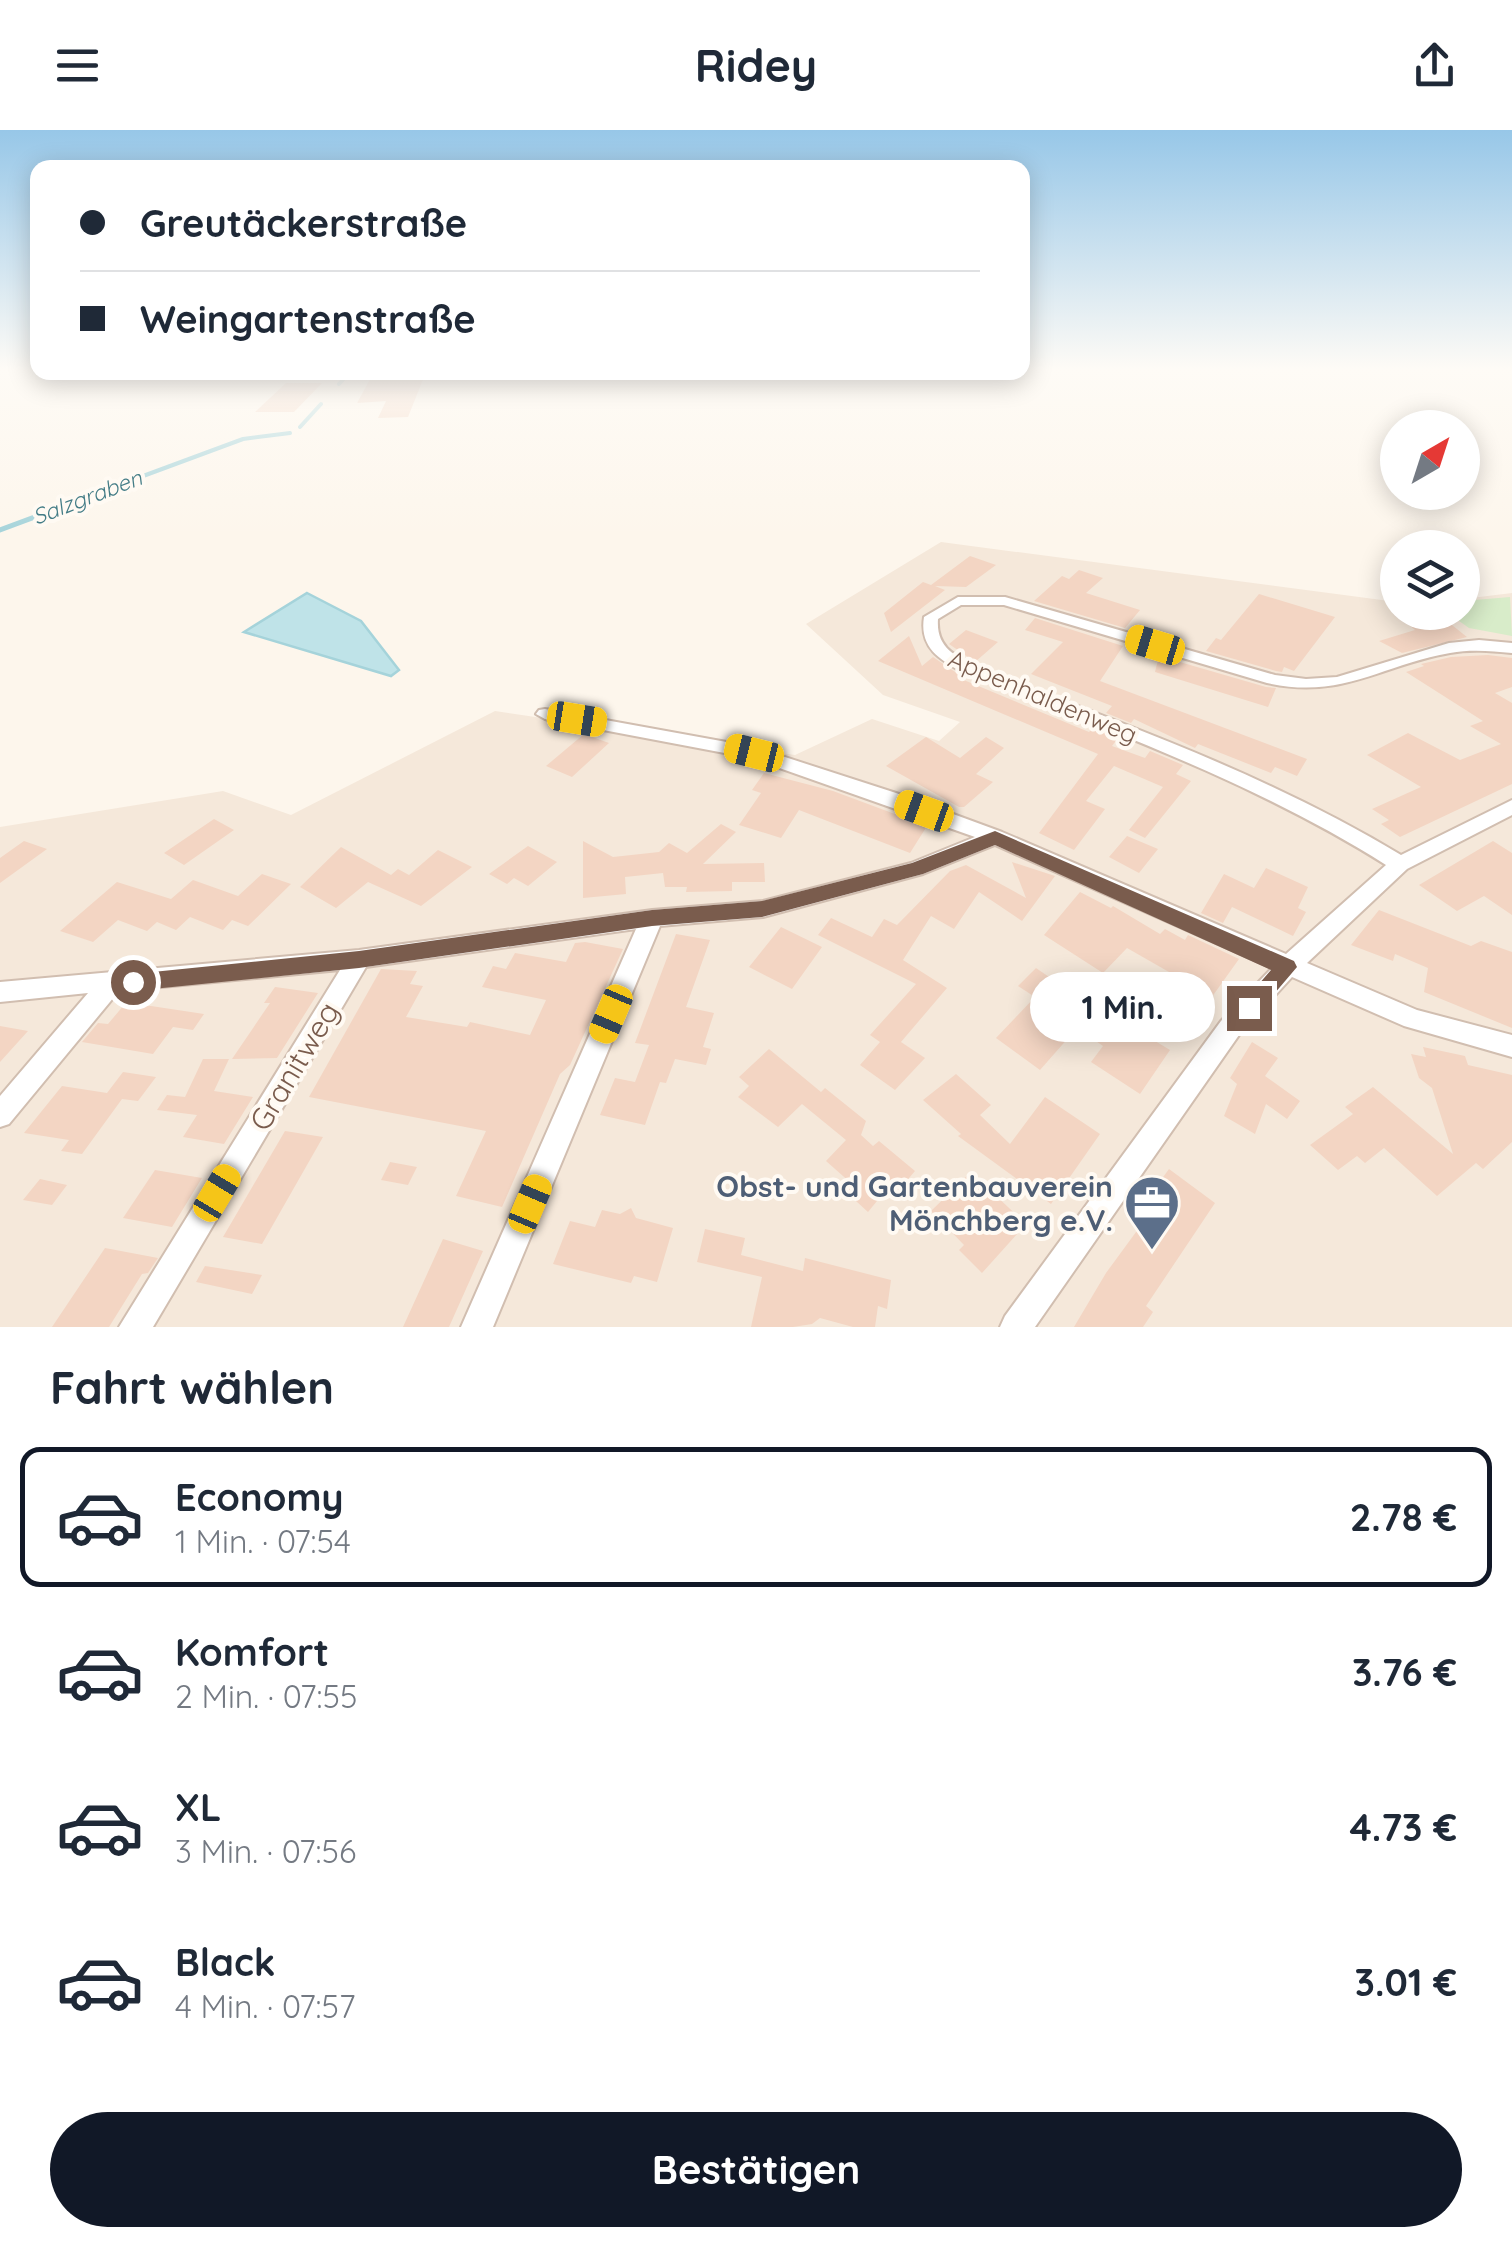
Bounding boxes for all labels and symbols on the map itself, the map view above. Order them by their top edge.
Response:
north arrow [1380,410,1480,510]
water label: Salzgraben [28,463,147,531]
car [1122,622,1188,668]
street label: Appenhaldenweg [944,642,1142,750]
car [545,699,609,739]
car [721,731,787,775]
car [891,787,957,835]
route start [111,960,156,1005]
callout: 1 Min. [1029,973,1214,1043]
car [585,981,637,1047]
route end [1227,986,1272,1031]
street label: Granitweg [241,995,347,1137]
car [189,1160,245,1226]
place label: Obst- und Gartenbauverein Mönchberg e.V. [716,1167,1113,1239]
car [504,1171,556,1237]
office icon: Obst- und Gartenbauverein Mönchberg e.V. [1122,1173,1182,1252]

